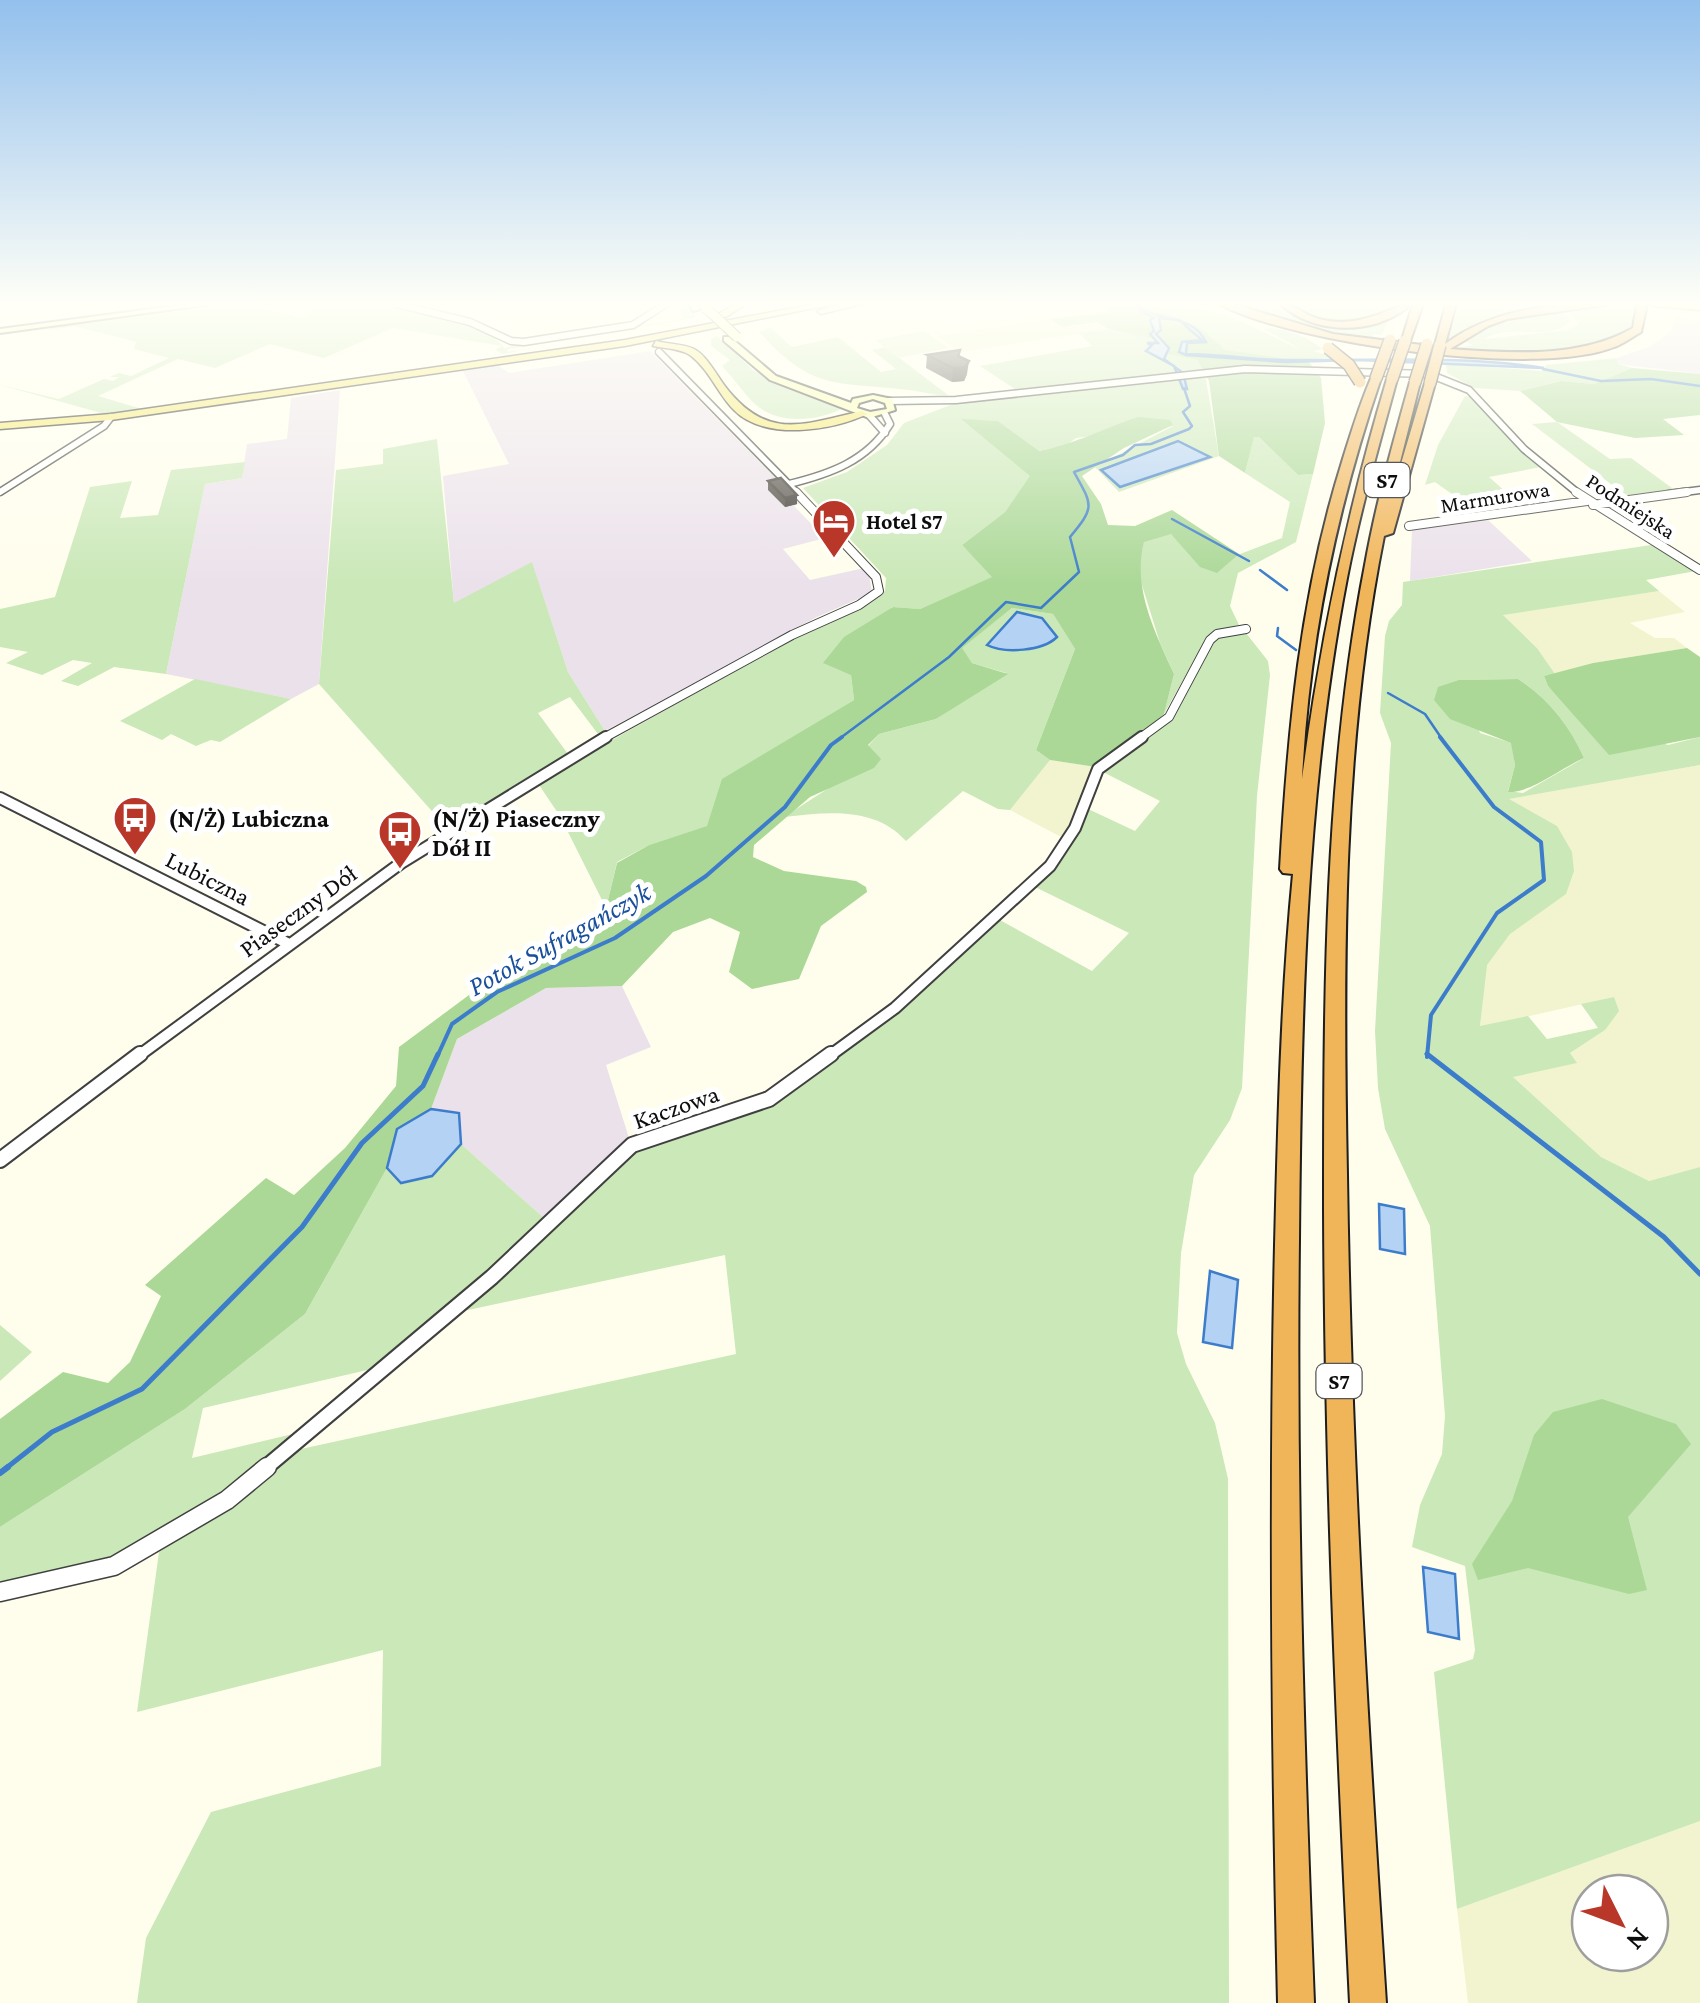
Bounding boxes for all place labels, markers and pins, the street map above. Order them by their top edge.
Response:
hotel icon: Hotel S7 [811,498,857,559]
place label: Hotel S7 [866,509,943,534]
bus stop icon: (N/Ż) Lubiczna [112,795,158,856]
place label: (N/Ż) Lubiczna [168,805,330,833]
place label: (N/Ż) Piaseczny Dół II [432,805,601,861]
bus stop icon: (N/Ż) Piaseczny Dół II [377,809,423,870]

